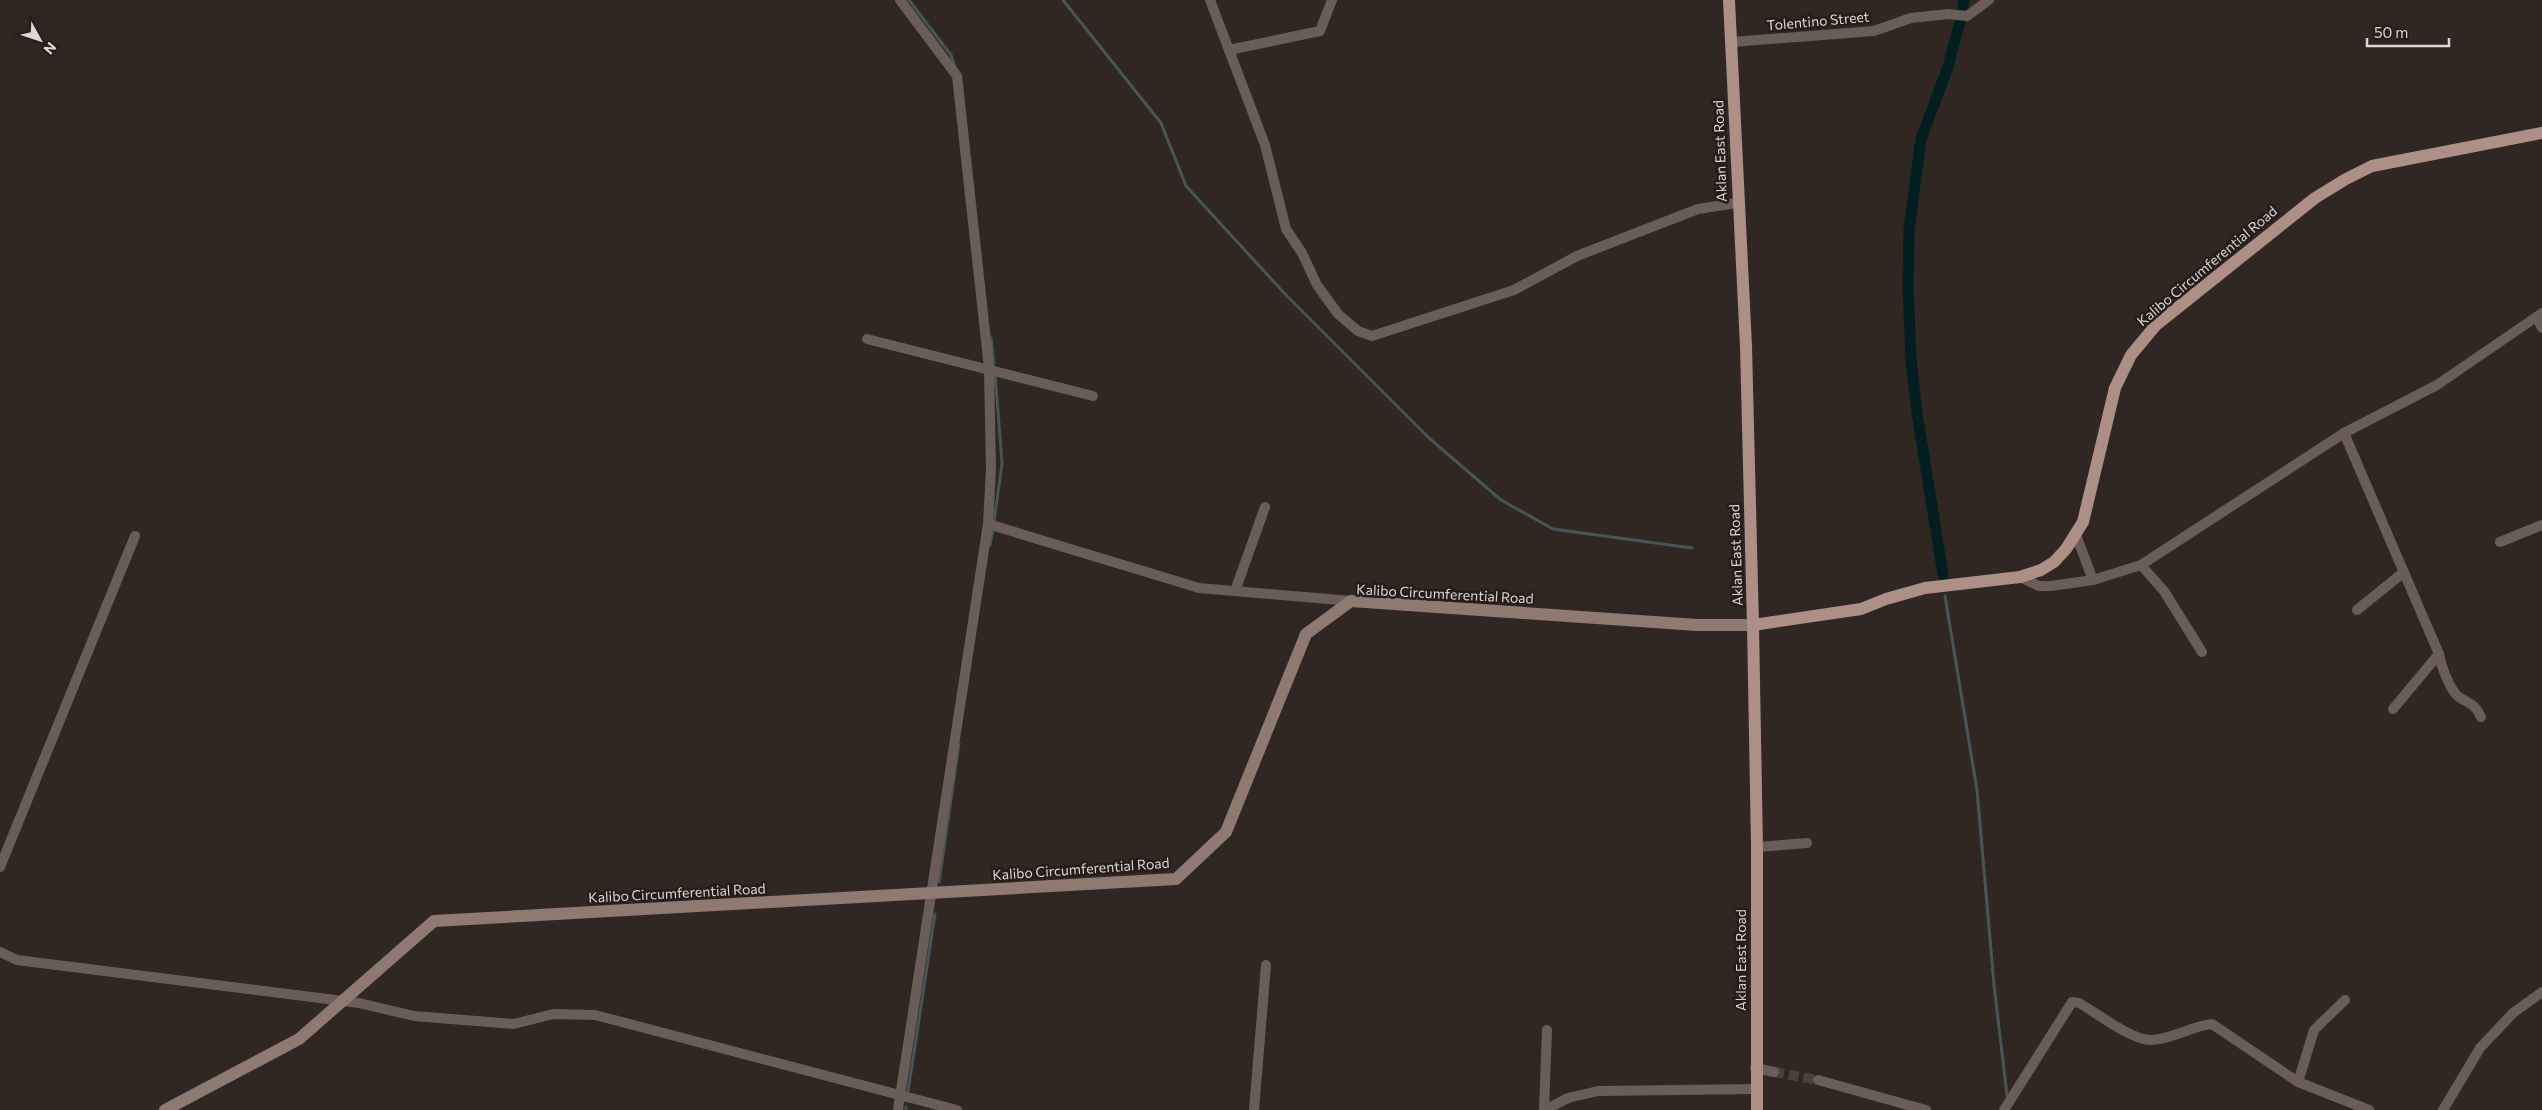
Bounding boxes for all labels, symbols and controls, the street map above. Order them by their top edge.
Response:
street label: Tolentino Street [1766,8,1870,33]
north arrow [15,15,65,65]
scale bar [2367,15,2450,47]
text: 50 m [2374,23,2408,41]
text: N [40,39,60,58]
street label: Aklan East Road [1709,100,1730,202]
street label: Kalibo Circumferential Road [2133,202,2280,329]
street label: Aklan East Road [1725,504,1746,606]
street label: Kalibo Circumferential Road [1356,580,1534,607]
street label: Kalibo Circumferential Road [992,854,1170,883]
street label: Kalibo Circumferential Road [588,879,766,906]
street label: Aklan East Road [1732,909,1749,1011]

